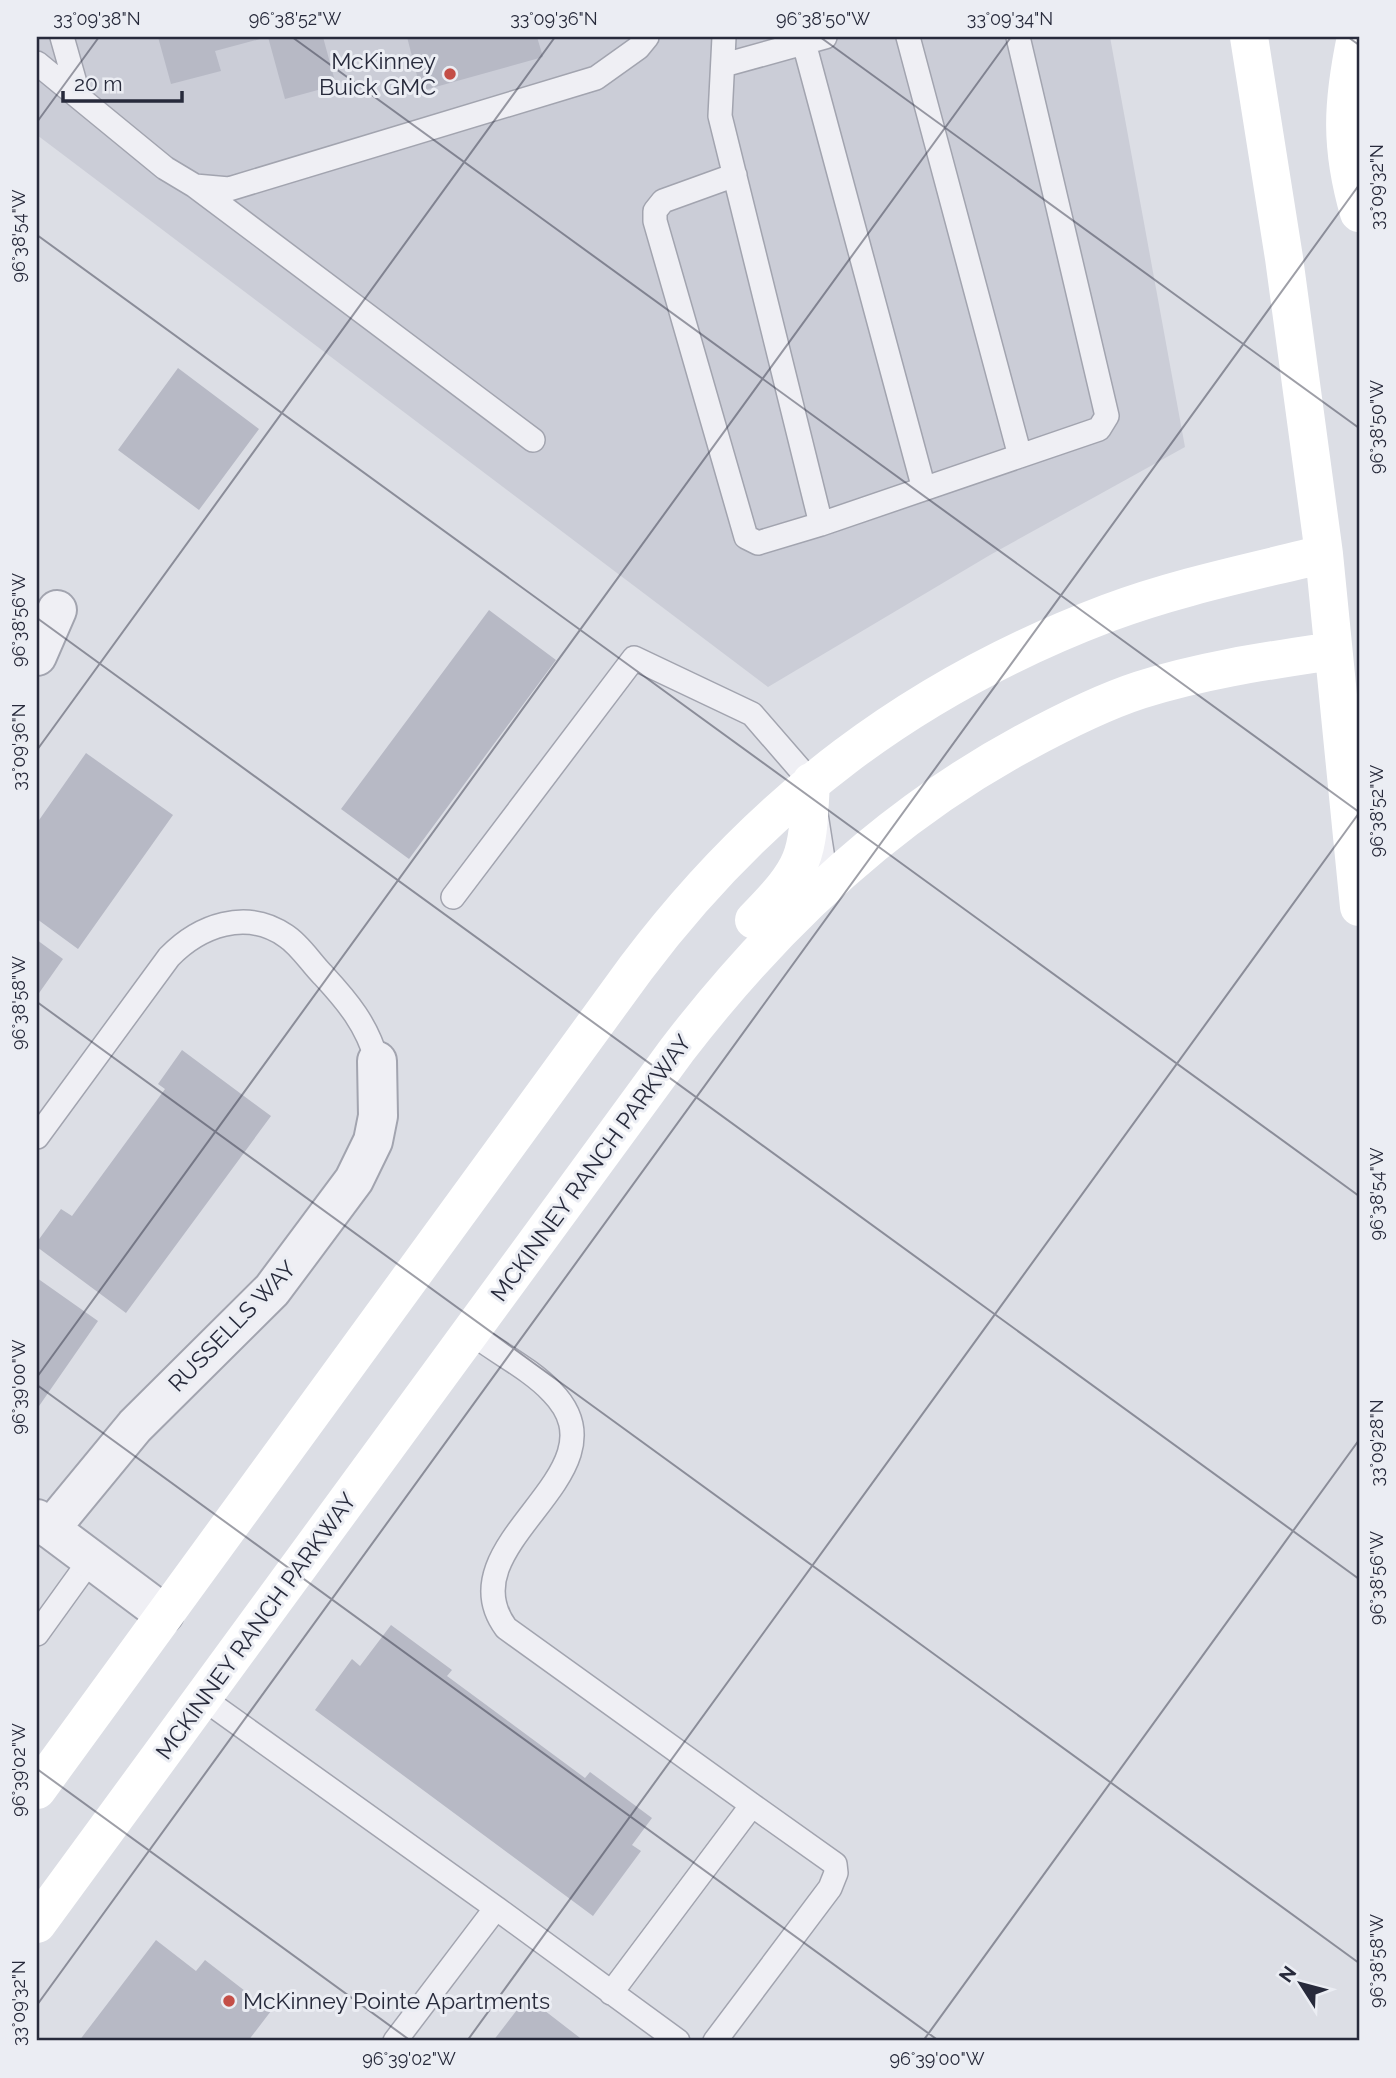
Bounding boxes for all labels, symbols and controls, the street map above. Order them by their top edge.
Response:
text: 33°09'38"N [53,8,141,29]
text: 96°38'52"W [249,8,341,29]
text: 33°09'36"N [510,8,598,29]
text: 96°38'50"W [776,8,870,29]
text: 33°09'34"N [967,8,1053,29]
place label: McKinney Buick GMC [319,47,436,100]
scale bar [63,60,182,104]
marker: McKinney Buick GMC [442,66,458,82]
text: 20 m [74,71,122,96]
text: 33°09'32"N [1366,144,1387,230]
text: 96°38'54"W [8,189,29,283]
text: 96°38'50"W [1366,380,1387,474]
text: 96°38'56"W [8,573,29,667]
text: 33°09'36"N [8,703,29,791]
text: 96°38'52"W [1366,765,1387,857]
text: 96°38'58"W [8,956,29,1050]
street label: MCKINNEY RANCH PARKWAY [485,1029,696,1306]
text: 96°38'54"W [1366,1147,1387,1241]
street label: RUSSELLS WAY [162,1255,301,1397]
text: 96°39'00"W [8,1339,29,1435]
text: 33°09'28"N [1366,1399,1387,1487]
street label: MCKINNEY RANCH PARKWAY [150,1487,361,1764]
text: 96°38'56"W [1366,1531,1387,1625]
text: 96°39'02"W [8,1723,29,1817]
text: 96°38'58"W [1366,1914,1387,2008]
north arrow [1266,1948,1336,2018]
text: 33°09'32"N [8,1960,29,2046]
text: N [1274,1962,1300,1986]
place label: McKinney Pointe Apartments [243,1987,550,2014]
marker: McKinney Pointe Apartments [221,1993,237,2009]
text: 96°39'02"W [362,2048,456,2069]
text: 96°39'00"W [889,2048,985,2069]

